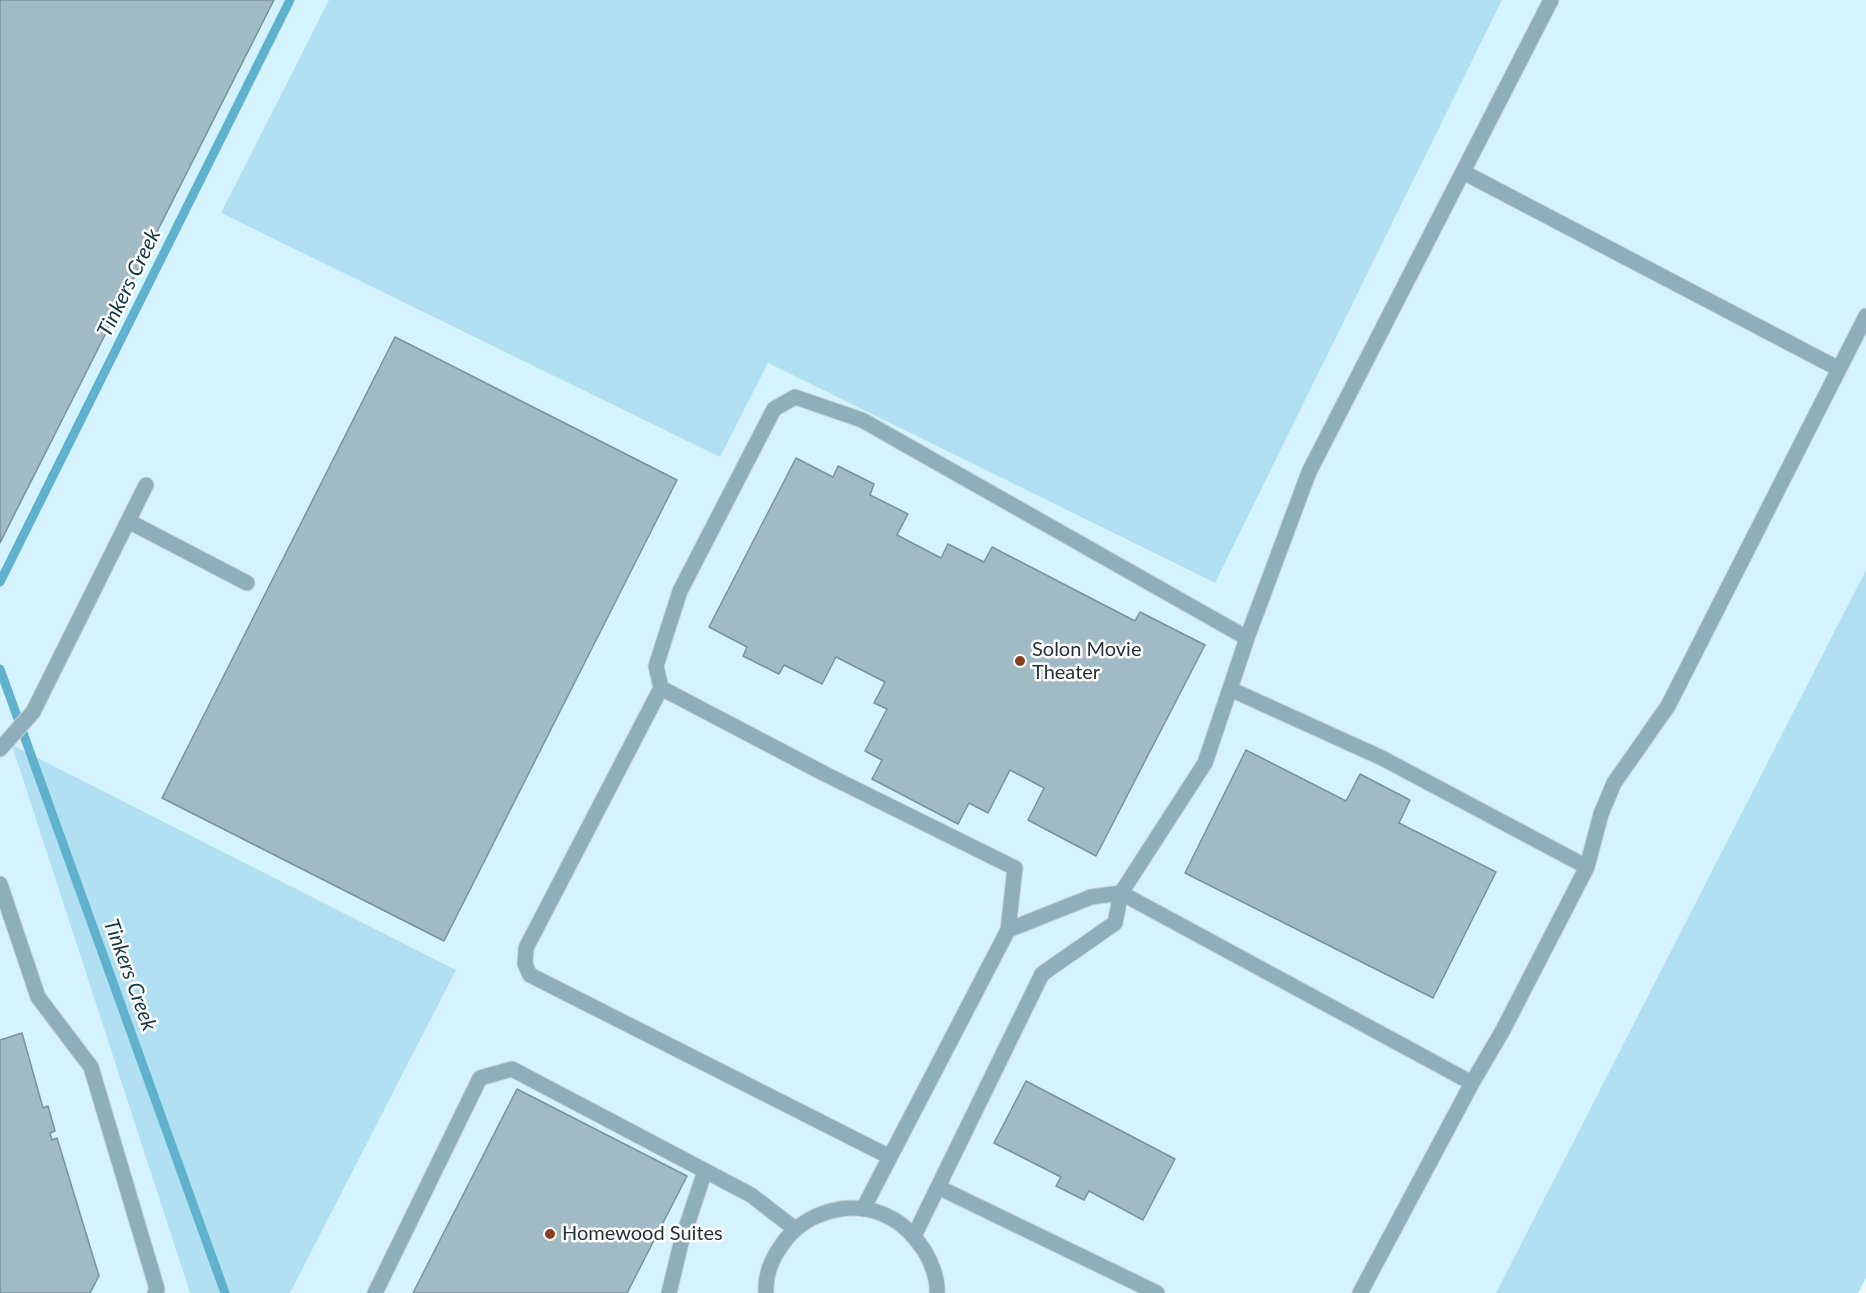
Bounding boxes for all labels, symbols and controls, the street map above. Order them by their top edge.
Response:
water label: Tinkers Creek [92,225,166,341]
place label: Solon Movie Theater [1032,638,1141,685]
marker: Solon Movie Theater [1013,654,1027,668]
water label: Tinkers Creek [98,916,162,1034]
place label: Homewood Suites [562,1222,723,1246]
marker: Homewood Suites [543,1227,557,1241]

